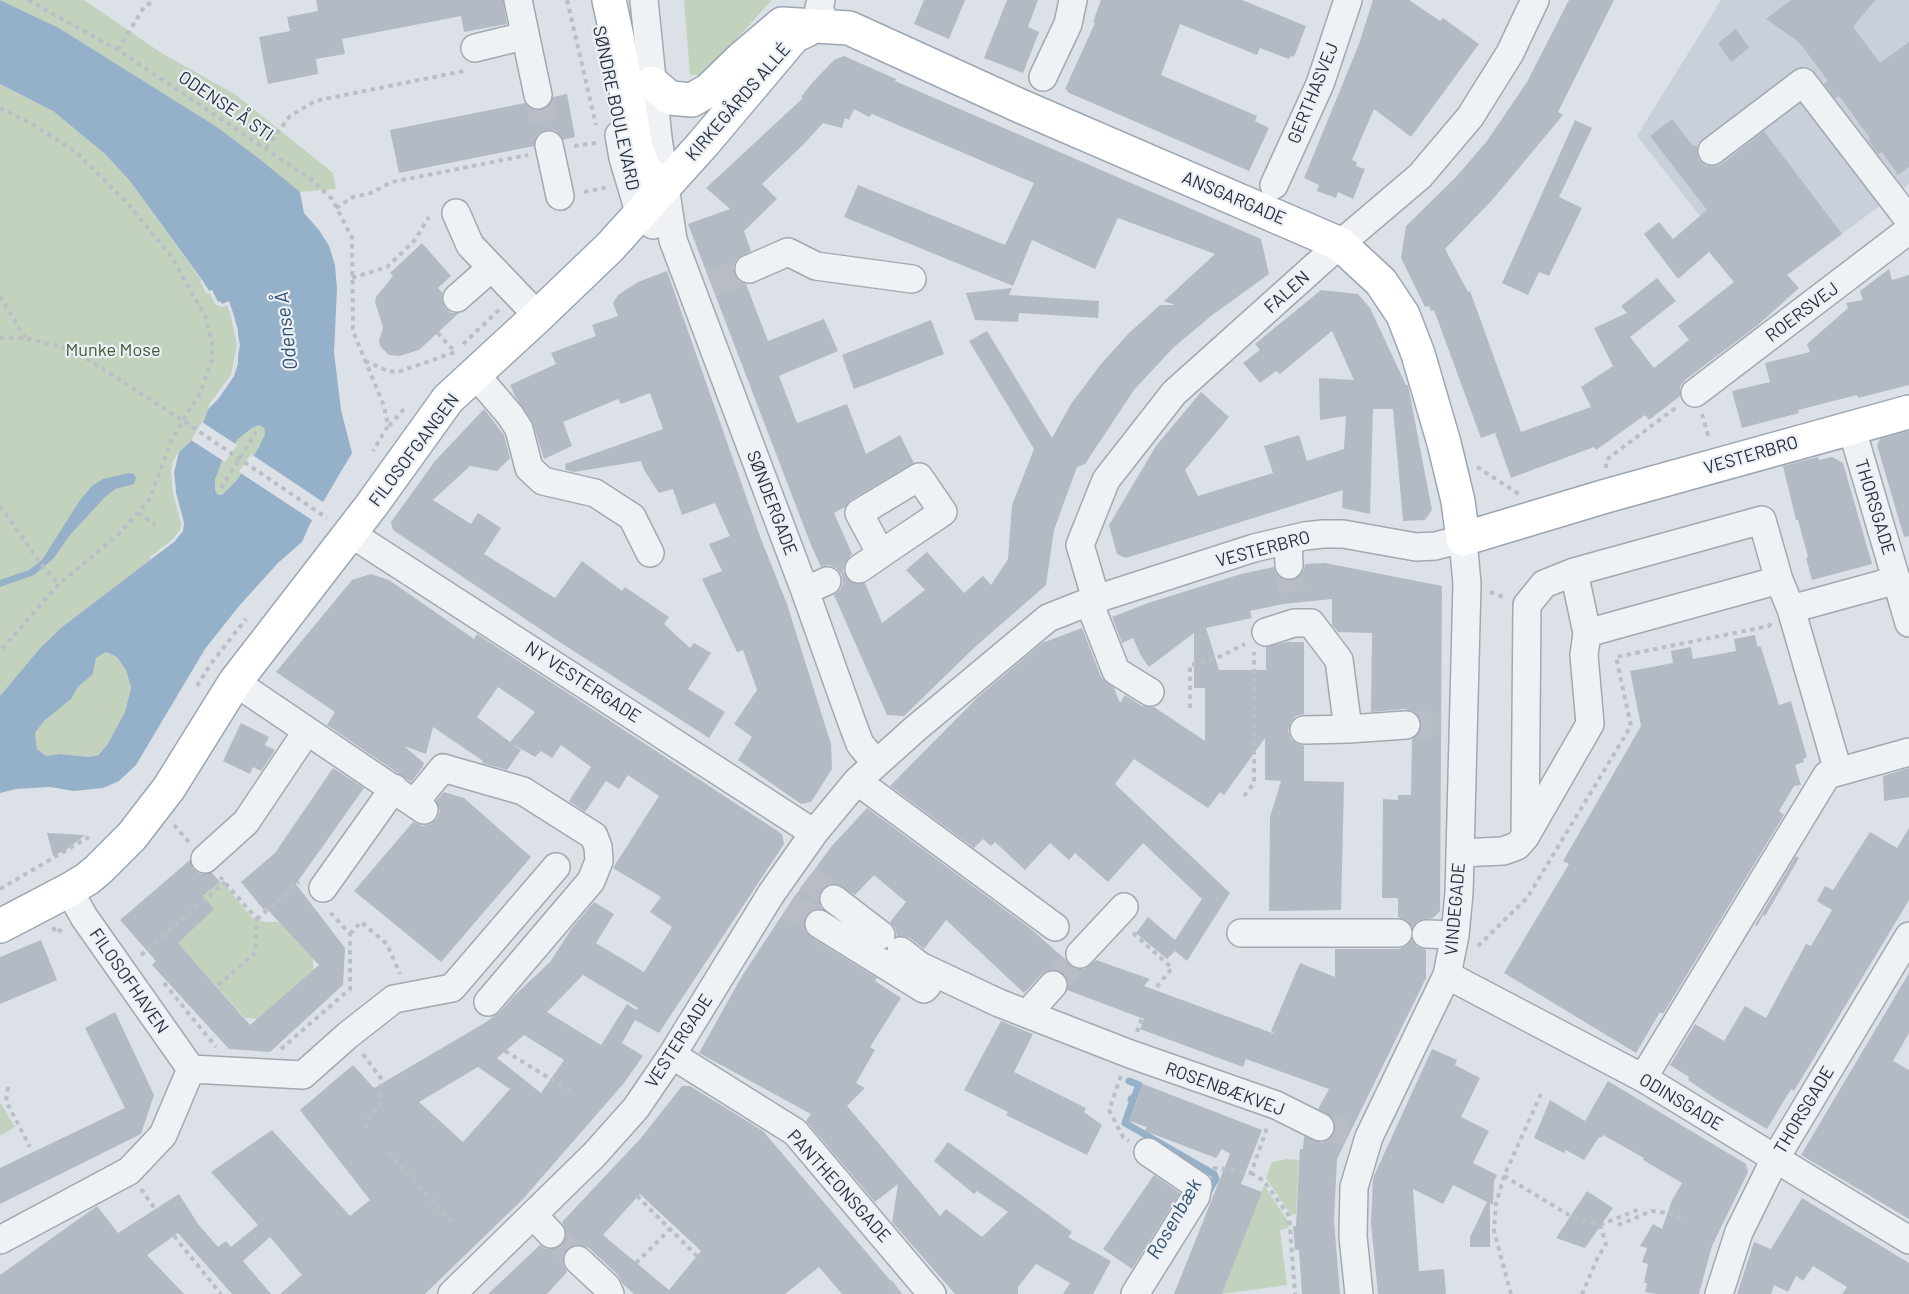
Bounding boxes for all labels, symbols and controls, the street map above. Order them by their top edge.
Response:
street label: SØNDRE BOULEVARD [588,24,644,192]
street label: KIRKEGÅRDS ALLÉ [681,39,795,165]
street label: GERTHASVEJ [1283,39,1343,147]
street label: ODENSE Å STI [174,66,278,146]
street label: ANSGARGADE [1179,166,1289,230]
street label: FALEN [1260,266,1314,318]
street label: ROERSVEJ [1761,277,1843,347]
water label: Odense Å [269,290,303,372]
park label: Munke Mose [65,339,161,361]
street label: FILOSOFGANGEN [364,389,464,511]
street label: VESTERBRO [1701,431,1801,479]
street label: SØNDERGADE [742,447,802,559]
street label: THORSGADE [1850,457,1900,557]
street label: VESTERBRO [1213,526,1313,572]
street label: NY VESTERGADE [521,637,645,727]
street label: VINDEGADE [1440,862,1470,956]
street label: FILOSOFHAVEN [85,924,173,1038]
street label: VESTERGADE [641,990,717,1092]
street label: ROSENBÆKVEJ [1162,1057,1288,1121]
street label: THORSGADE [1769,1062,1839,1158]
street label: ODINSGADE [1635,1069,1727,1135]
street label: PANTHEONSGADE [783,1125,895,1247]
water label: Rosenbæk [1141,1174,1207,1264]

